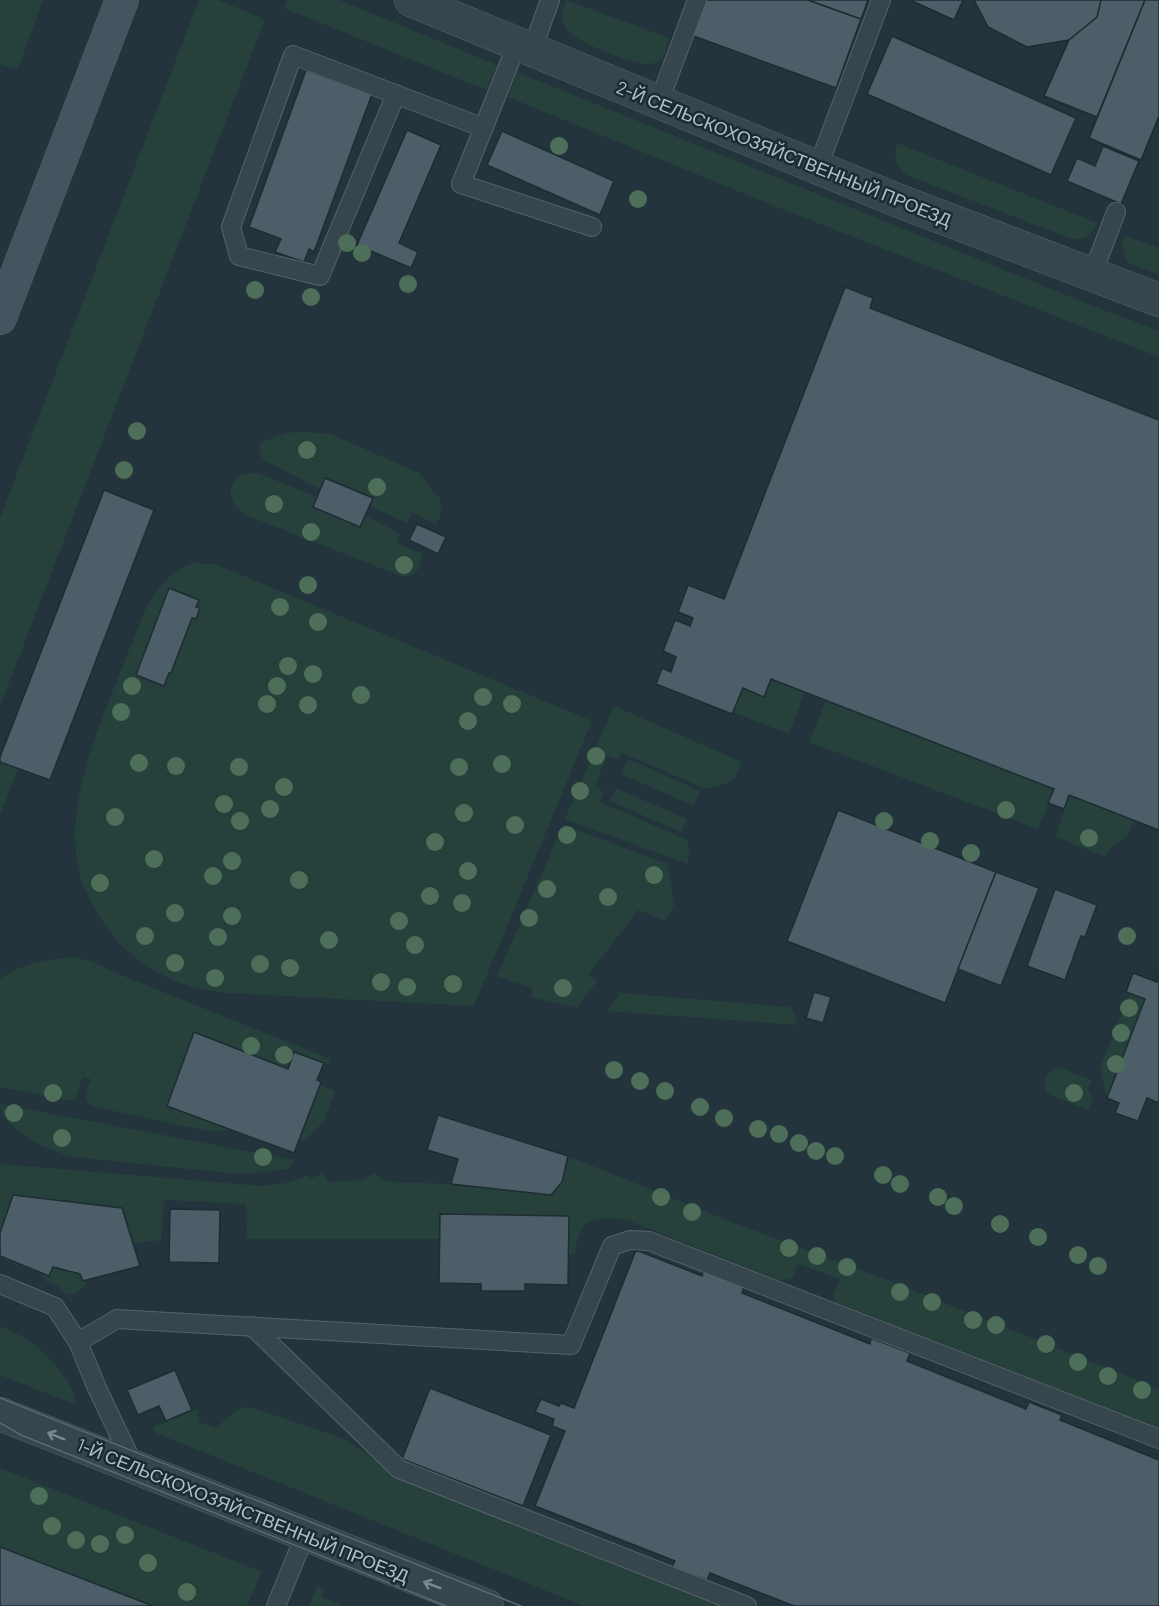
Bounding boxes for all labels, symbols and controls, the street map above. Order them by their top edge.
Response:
street label: 2-Й СЕЛЬСКОХОЗЯЙСТВЕННЫЙ ПРОЕЗД [613,76,955,230]
one-way arrow [47,1430,65,1441]
street label: 1-Й СЕЛЬСКОХОЗЯЙСТВЕННЫЙ ПРОЕЗД [74,1433,412,1587]
one-way arrow [423,1578,442,1589]

